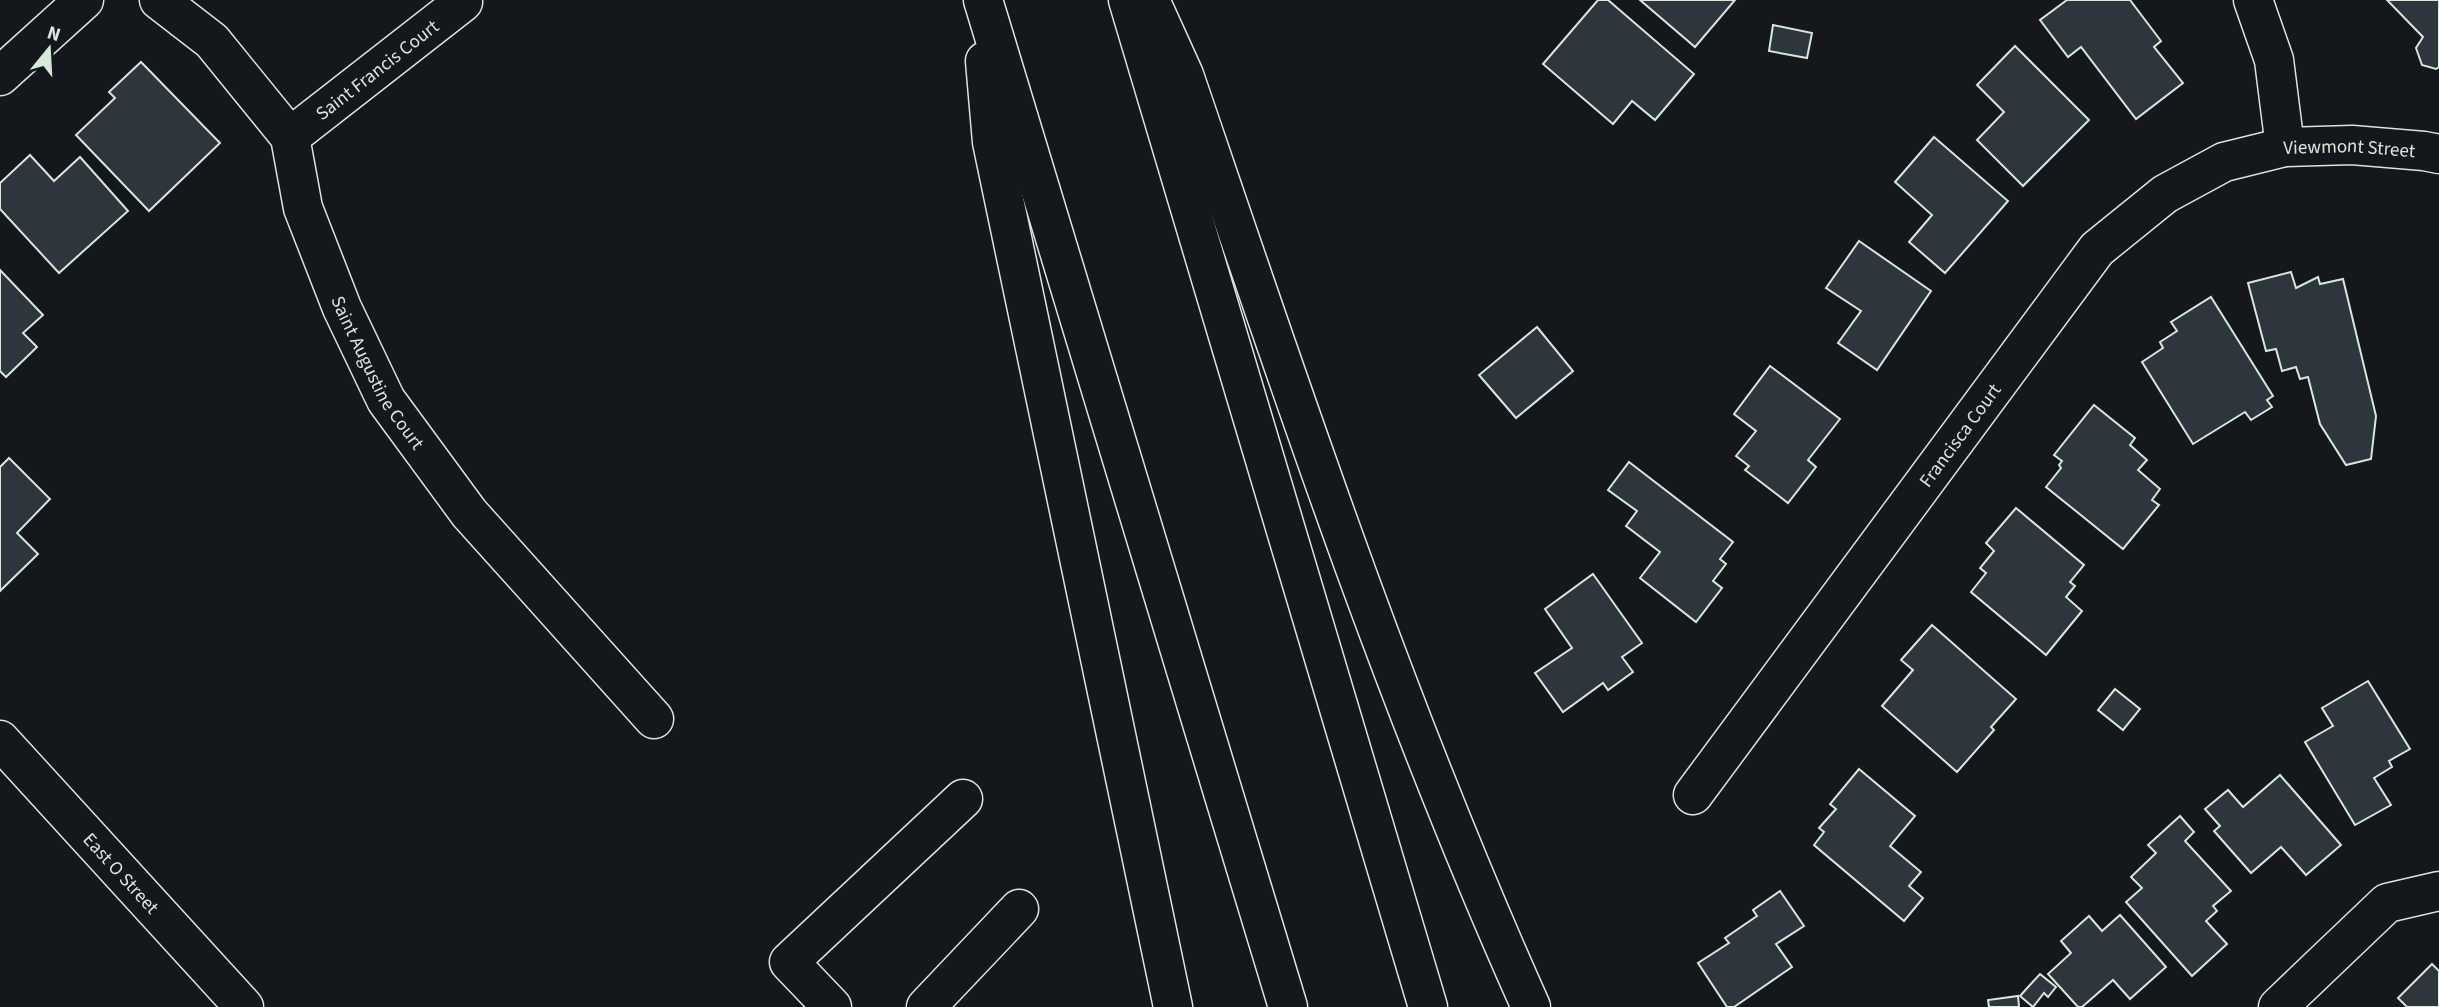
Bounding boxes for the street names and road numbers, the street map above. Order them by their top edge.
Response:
street label: Saint Francis Court [310,13,445,127]
street label: Viewmont Street [2283,133,2417,165]
street label: Saint Augustine Court [324,292,430,456]
street label: Francisca Court [1913,378,2008,493]
street label: East O Street [76,827,165,921]

